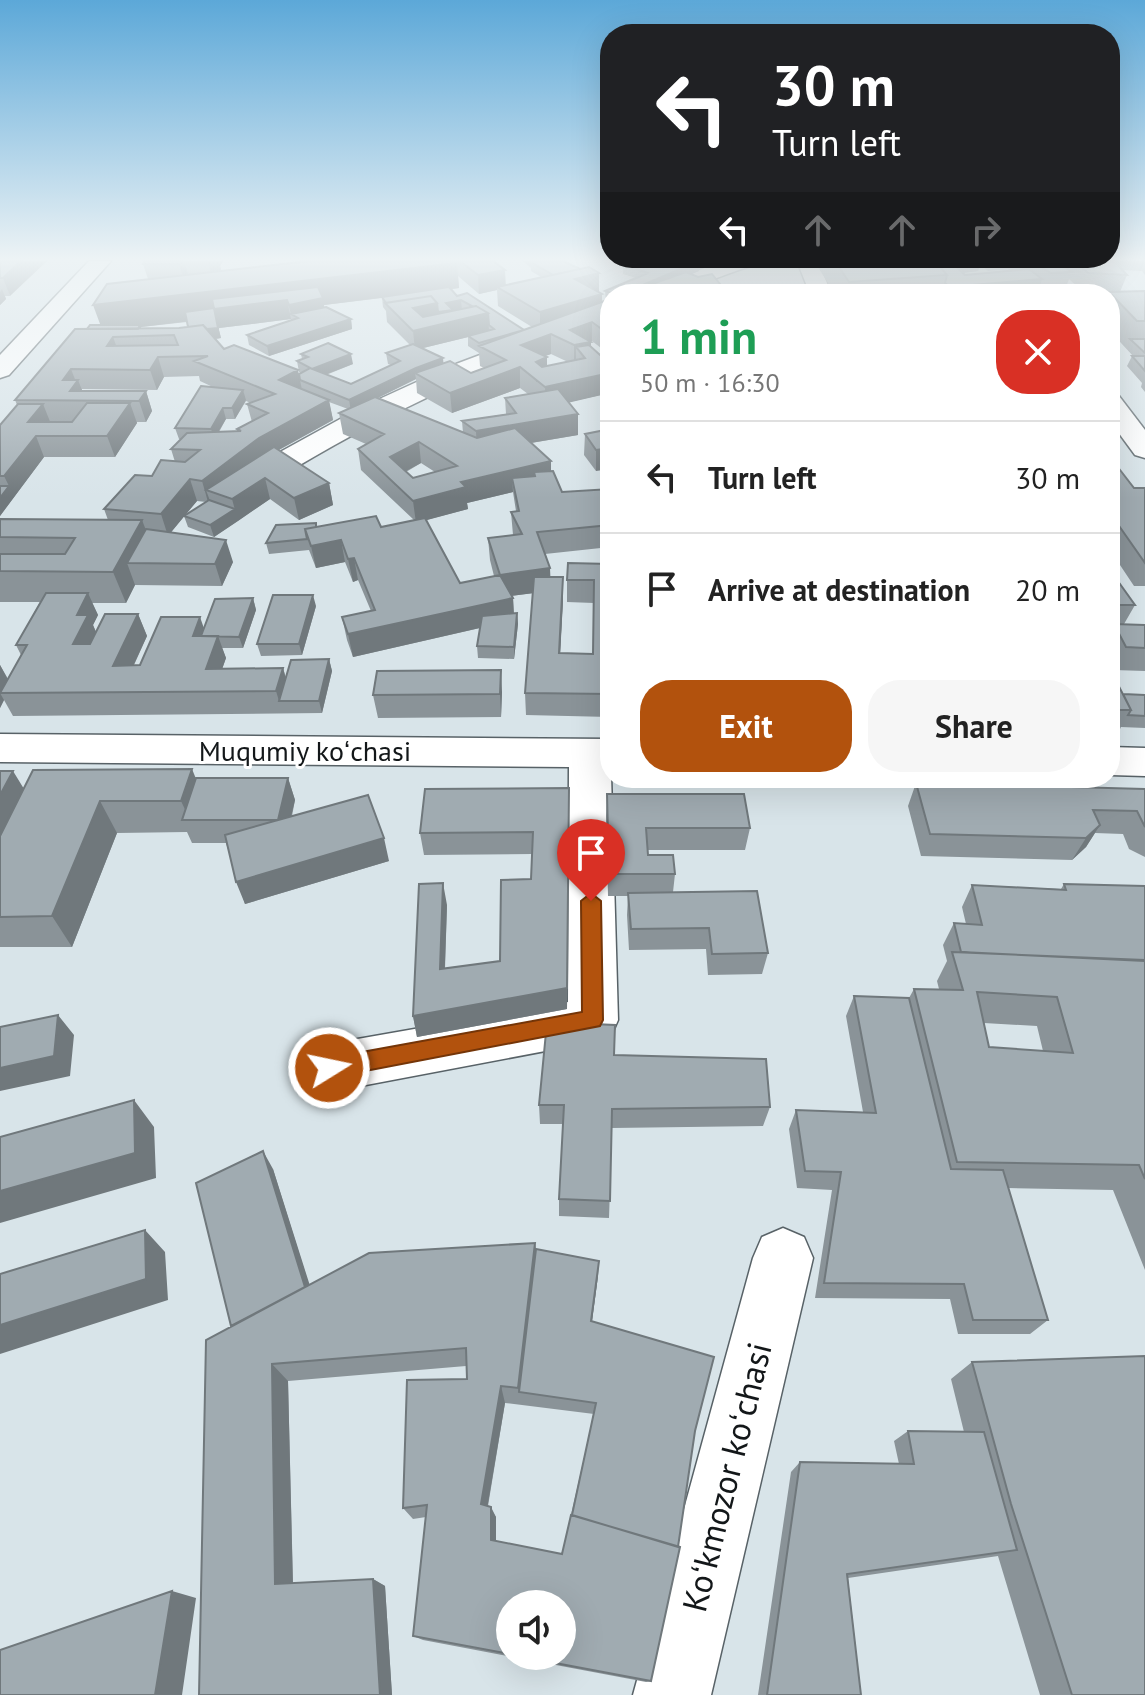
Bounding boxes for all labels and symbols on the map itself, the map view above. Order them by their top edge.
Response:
street label: Muqumiy koʻchasi [199,732,411,769]
pin [557,819,625,901]
position arrow [287,1026,371,1110]
street label: Koʻkmozor koʻchasi [671,1338,781,1616]

